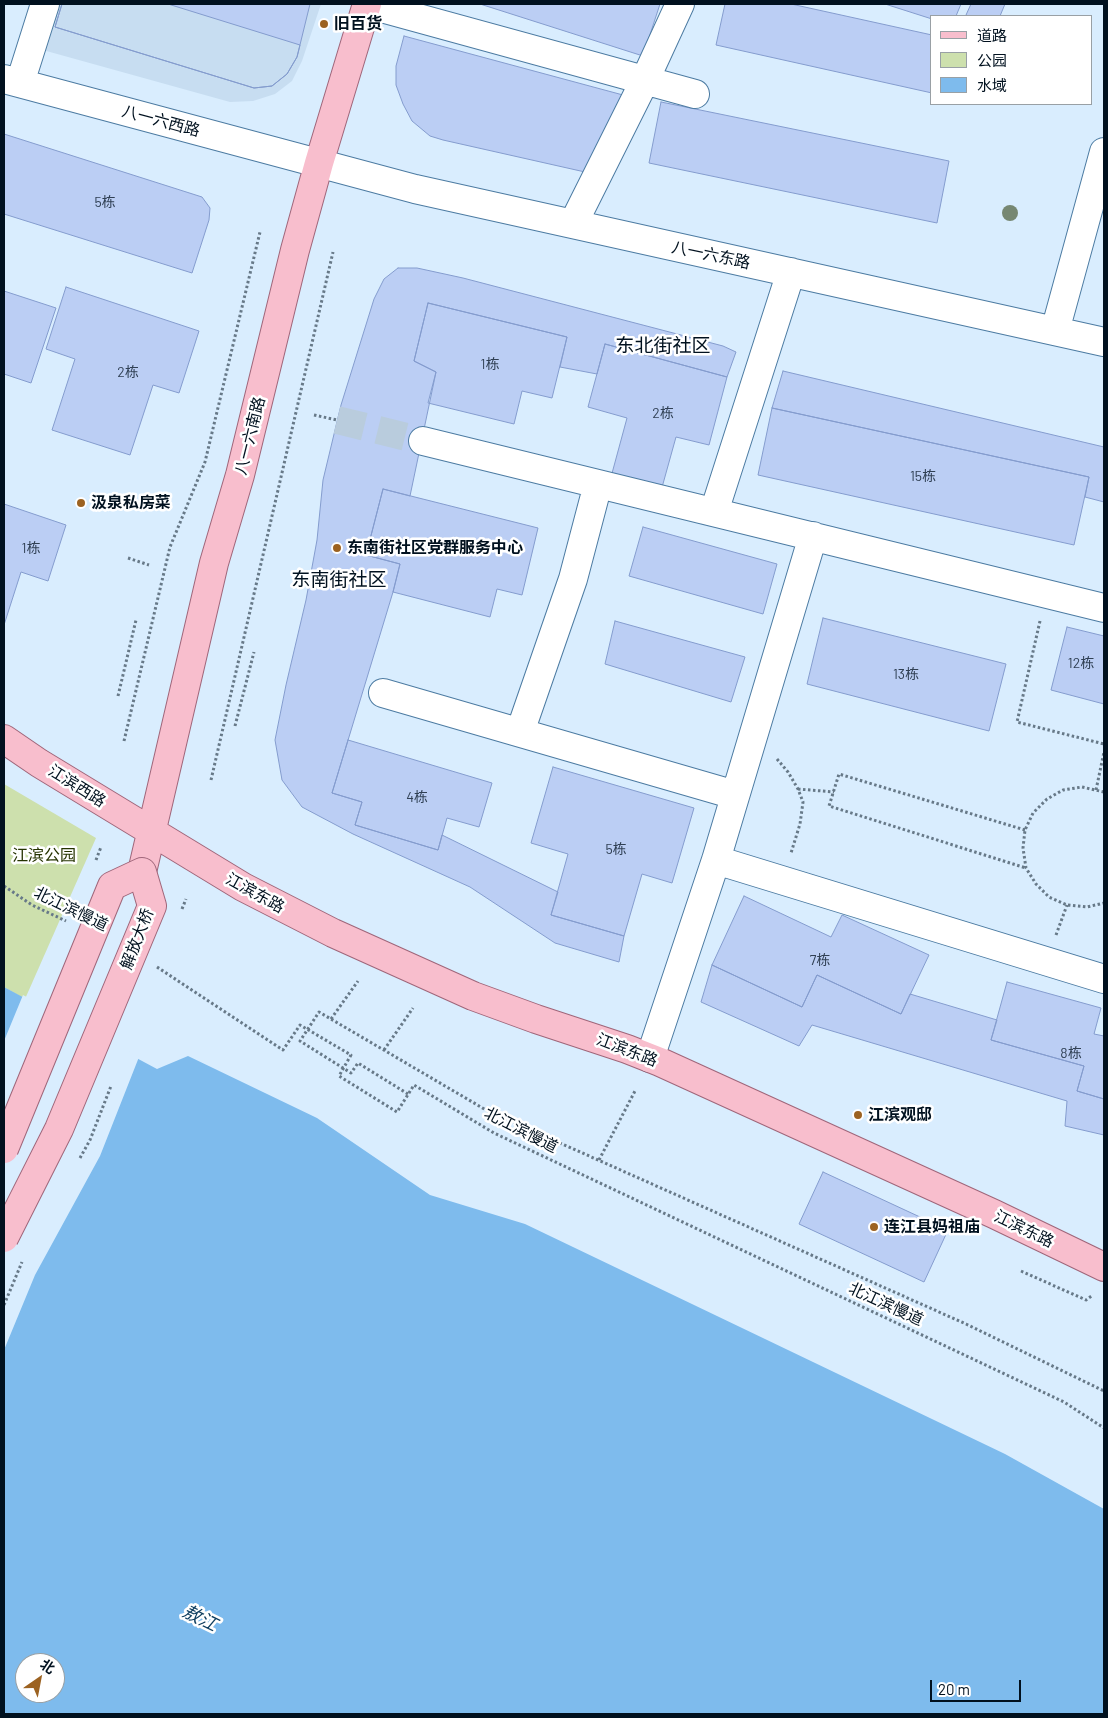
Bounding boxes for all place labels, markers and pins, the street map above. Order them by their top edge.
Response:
place label: 旧百货 [334,14,382,34]
marker: 旧百货 [318,18,330,30]
place label: 汲泉私房菜 [91,493,171,513]
marker: 汲泉私房菜 [75,497,87,509]
place label: 东南街社区党群服务中心 [347,538,523,558]
marker: 东南街社区党群服务中心 [331,542,343,554]
place label: 江滨观邸 [868,1105,932,1125]
marker: 江滨观邸 [852,1109,864,1121]
place label: 连江县妈祖庙 [884,1217,980,1237]
marker: 连江县妈祖庙 [868,1221,880,1233]

